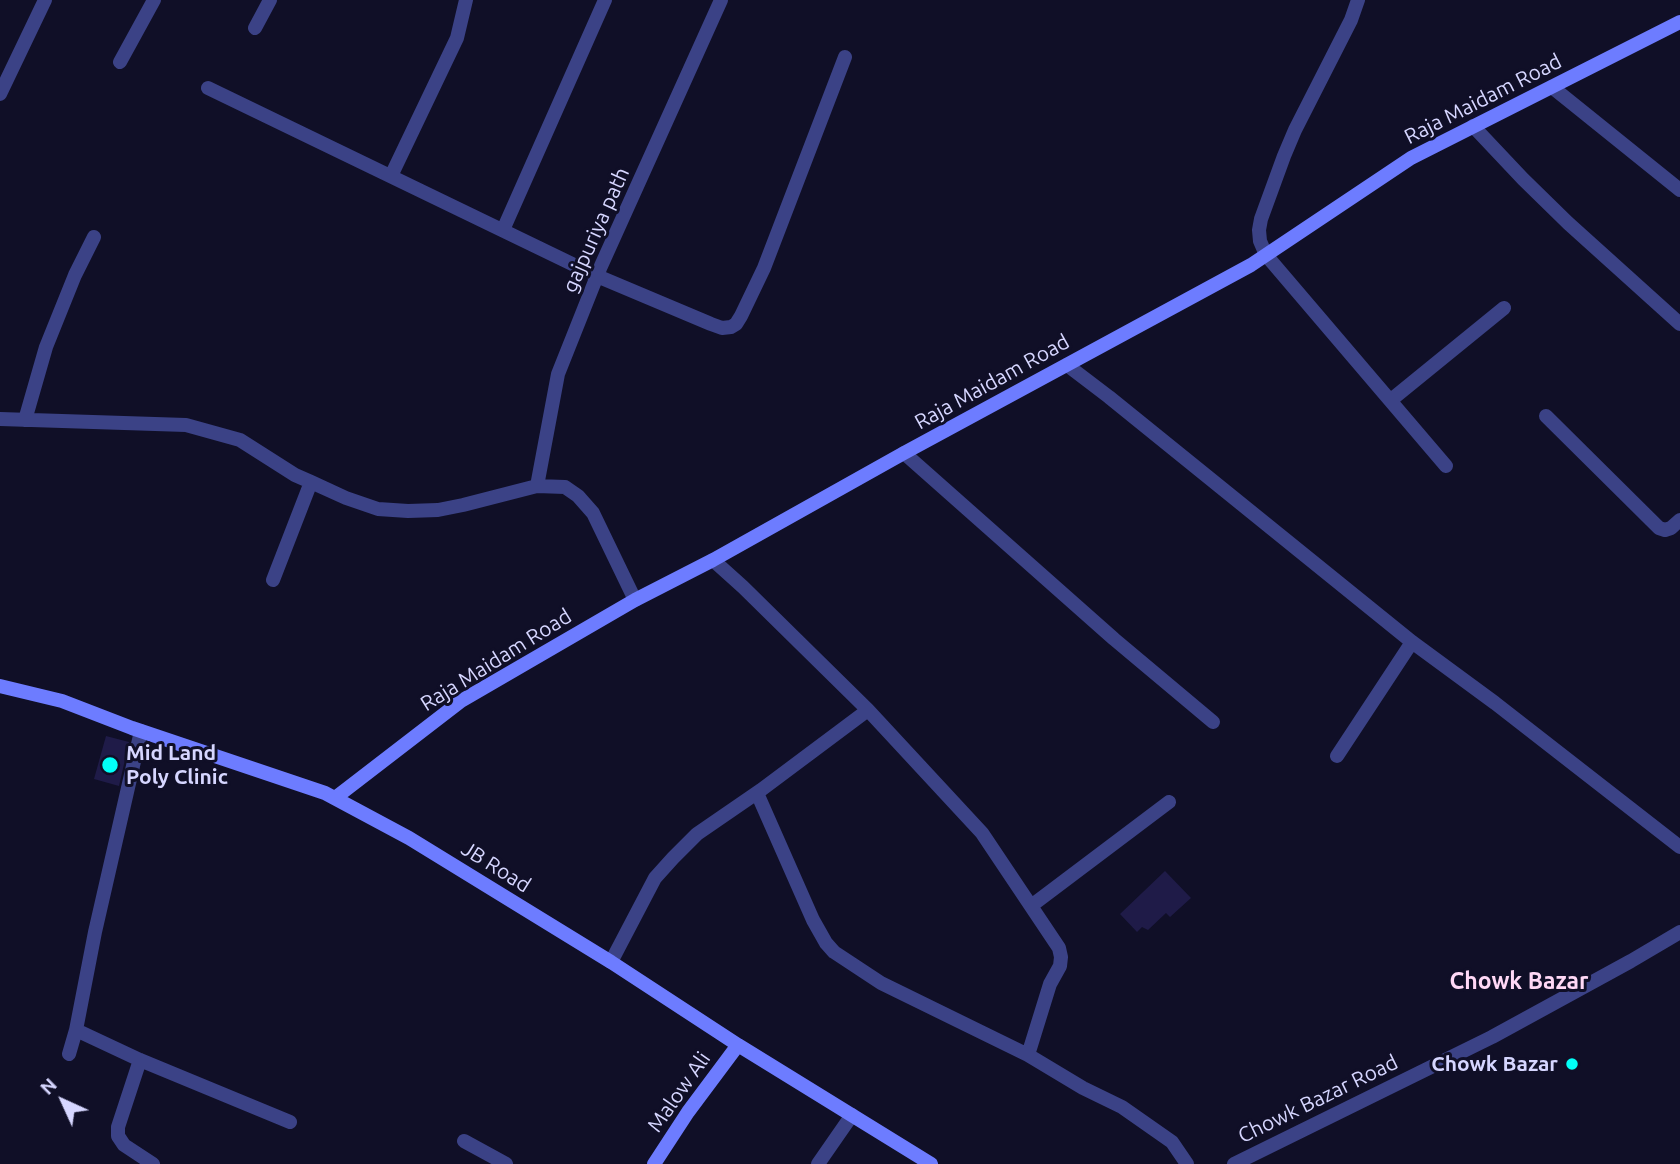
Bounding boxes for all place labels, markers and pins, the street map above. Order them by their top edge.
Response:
place label: Mid Land Poly Clinic [126,740,228,790]
marker: Mid Land Poly Clinic [100,755,120,775]
place label: Chowk Bazar [1431,1051,1558,1077]
marker: Chowk Bazar [1564,1056,1580,1072]

